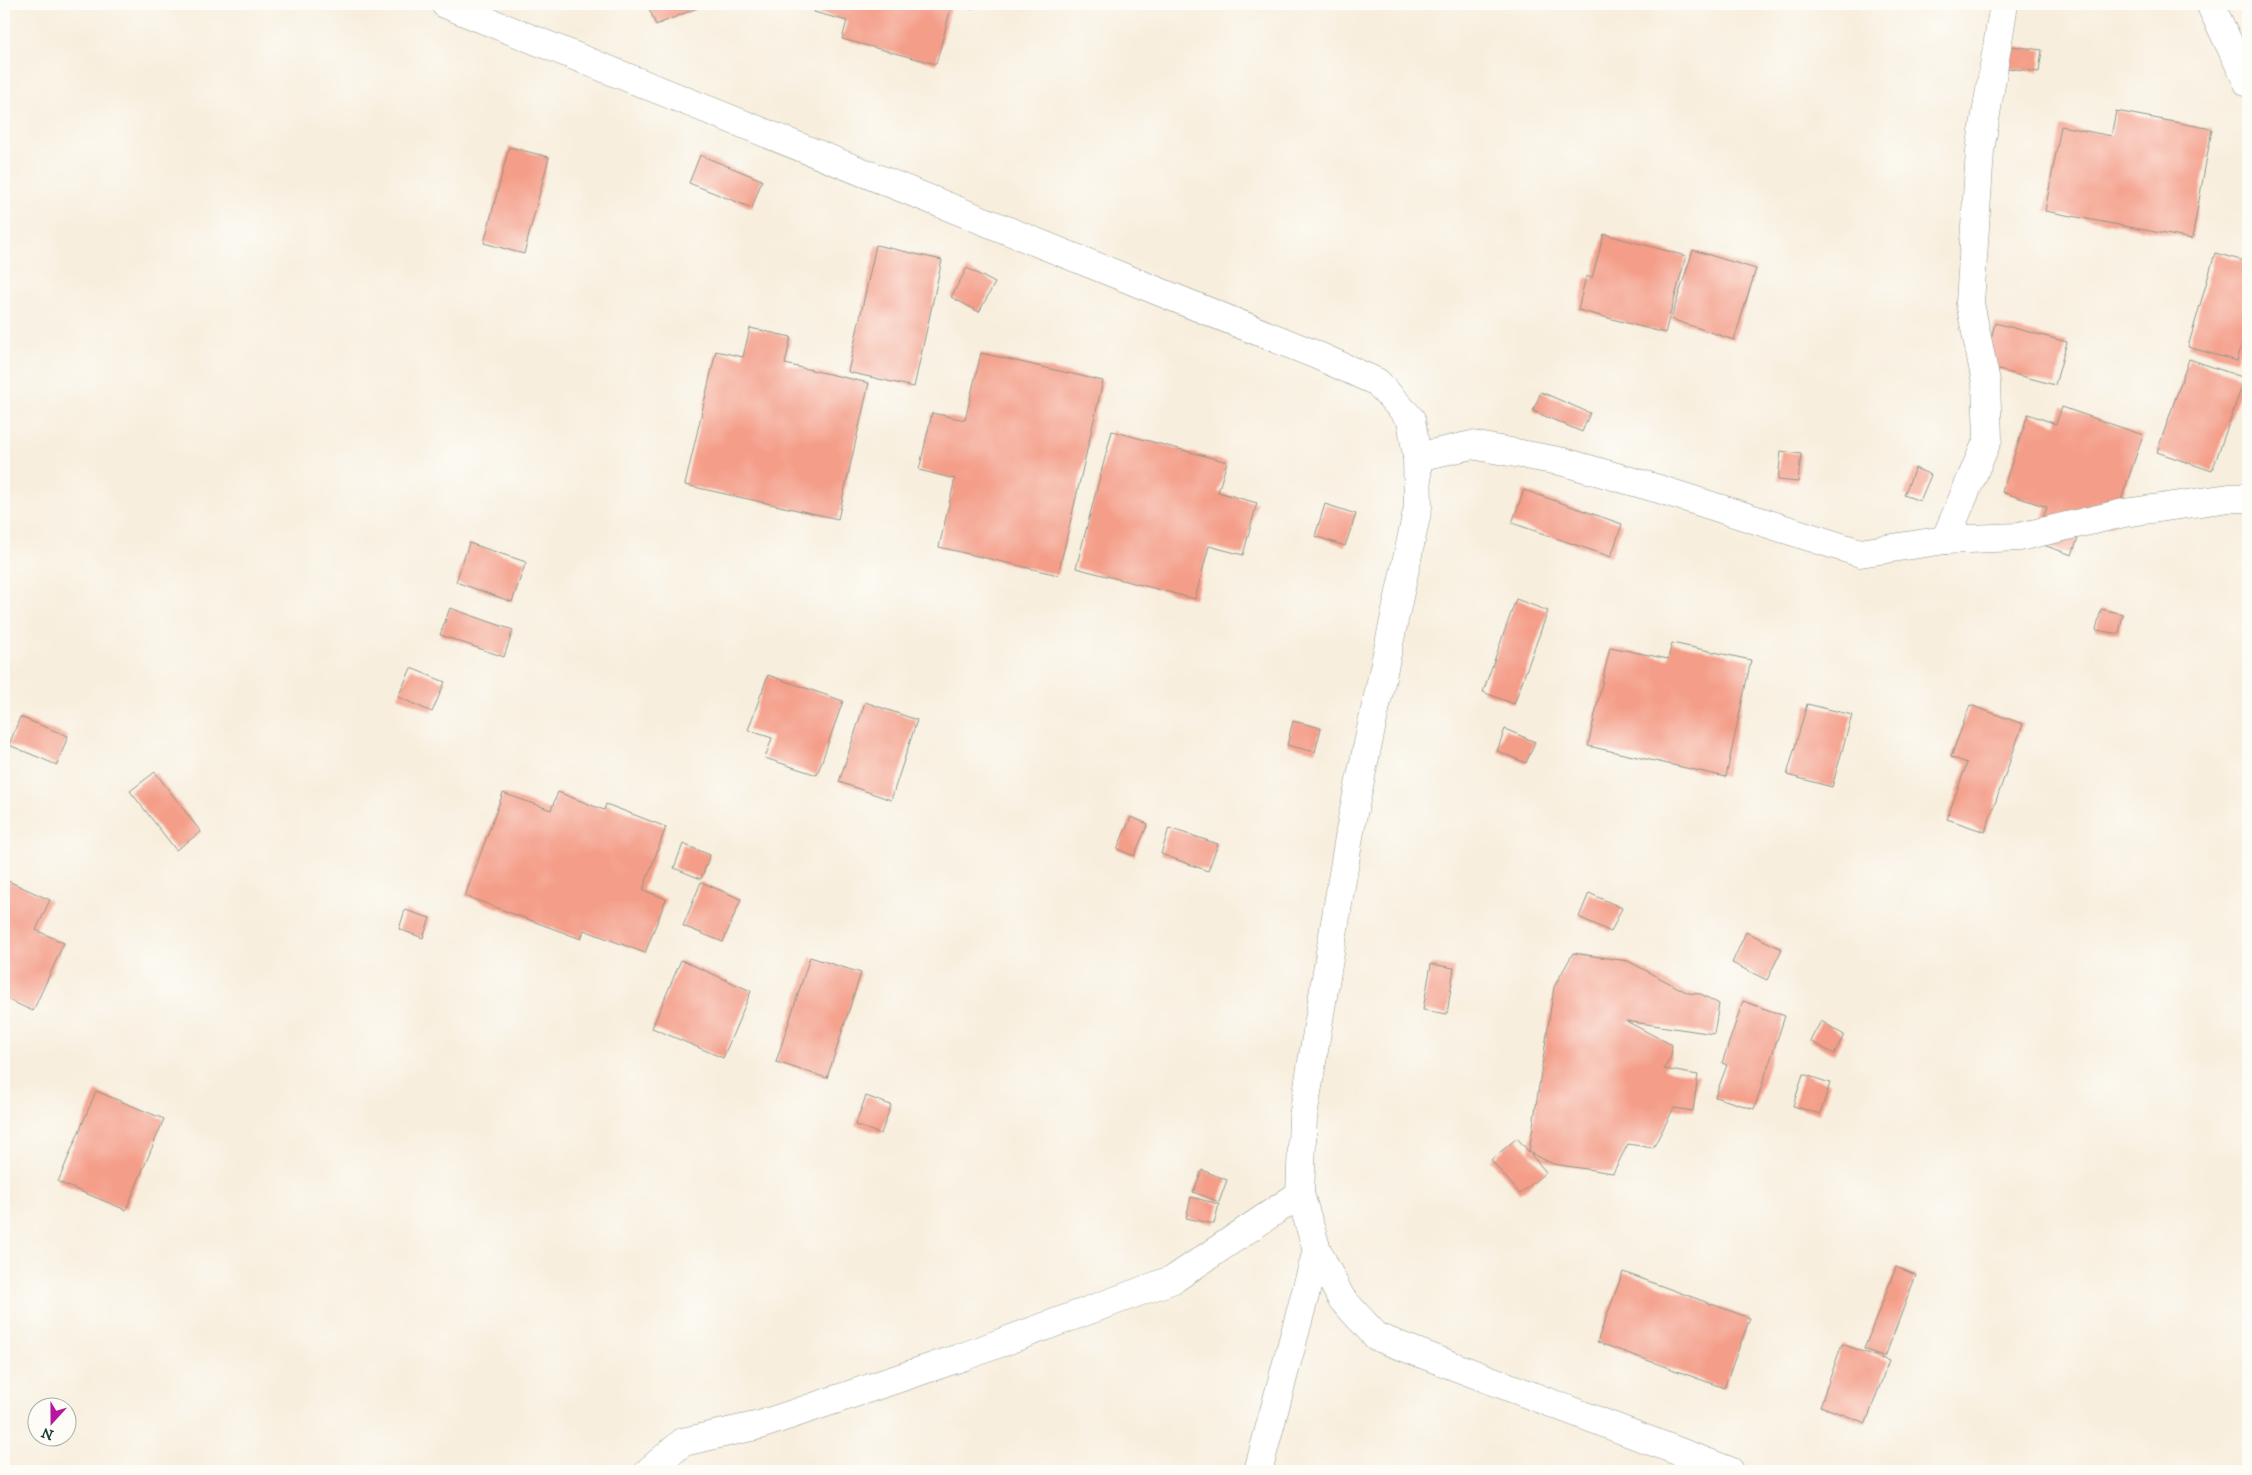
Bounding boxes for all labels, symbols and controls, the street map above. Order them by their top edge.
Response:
north arrow [28,1398,78,1448]
text: N [39,1423,56,1444]

